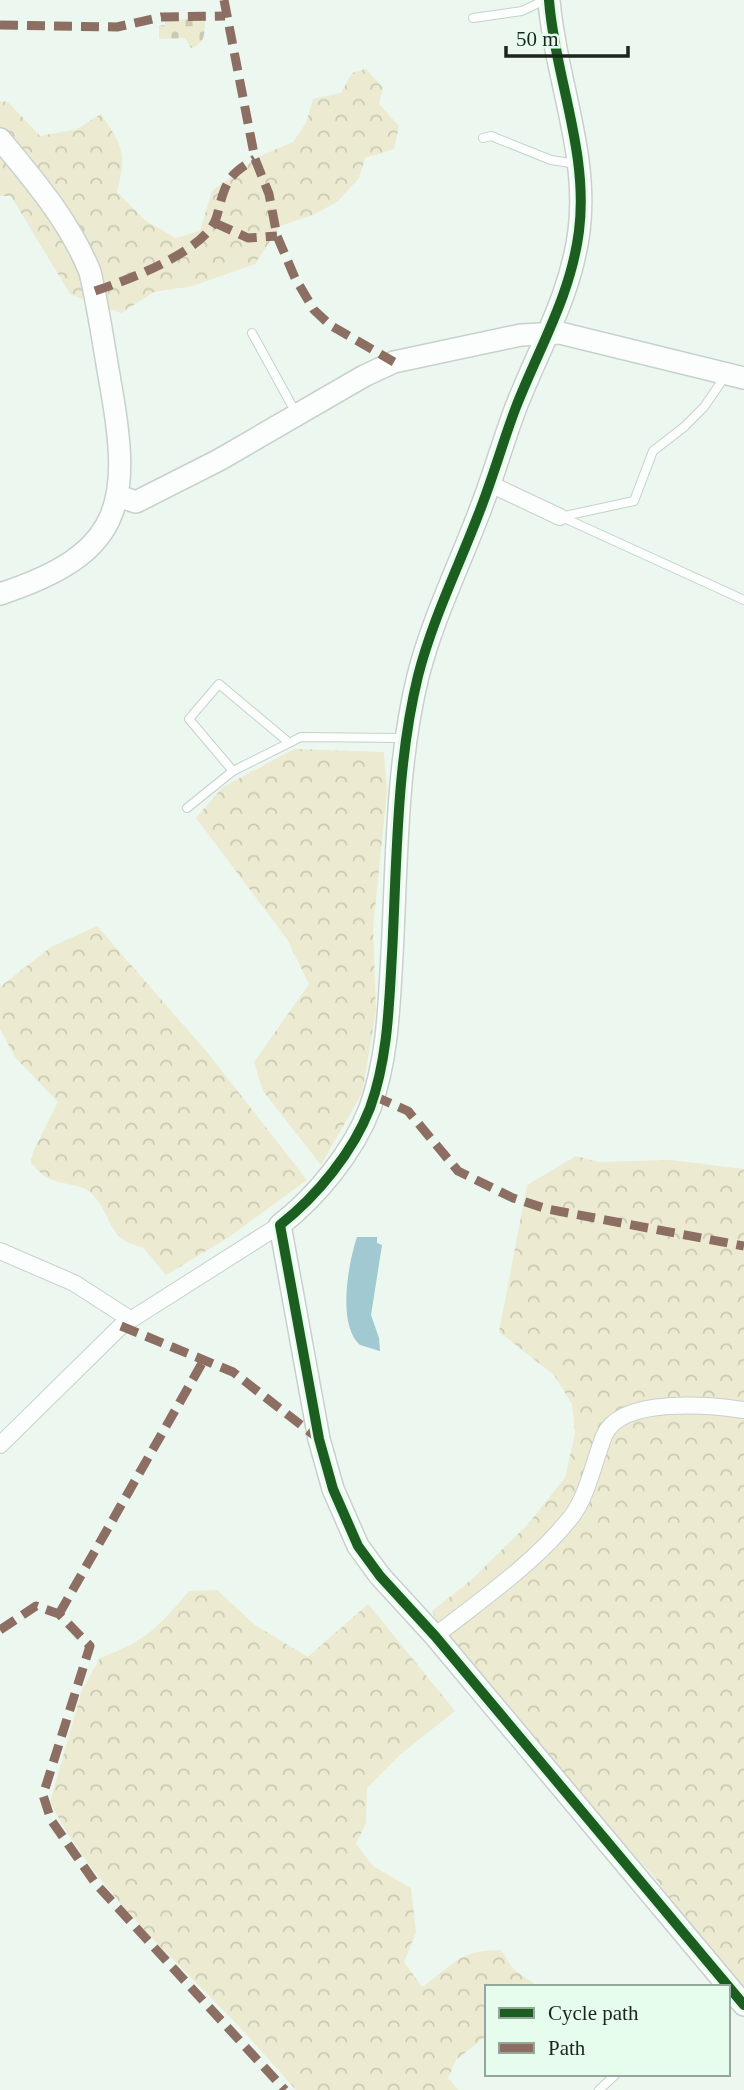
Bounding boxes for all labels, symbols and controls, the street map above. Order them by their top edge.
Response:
scale bar [506,14,628,58]
text: 50 m [516,27,559,51]
legend [485,1985,730,2076]
text: Cycle path [548,2001,639,2025]
text: Path [548,2036,586,2060]

